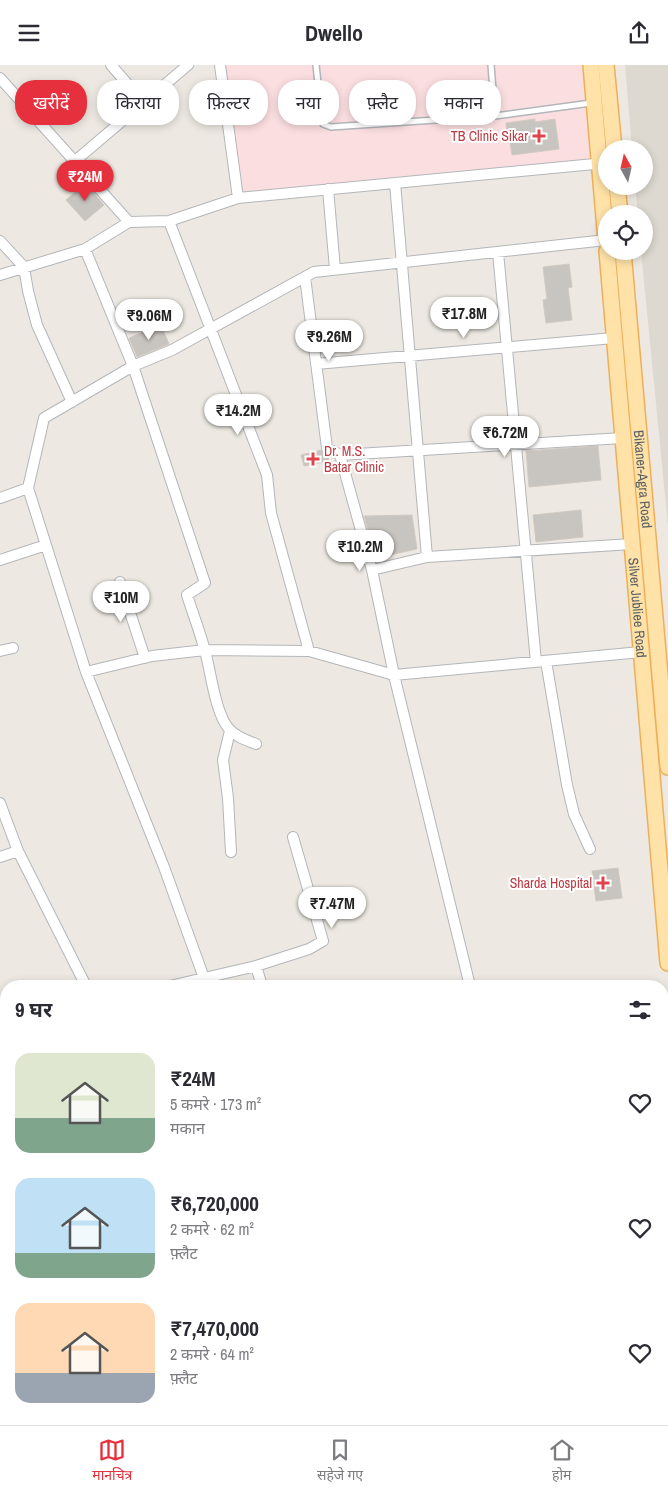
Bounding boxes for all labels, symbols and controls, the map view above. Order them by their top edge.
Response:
text: Dwello [305,18,363,48]
icon: menu [15,19,43,47]
icon: share [625,19,653,47]
chip: खरीदें [15,80,87,125]
chip: किराया [97,80,179,125]
chip: फ़िल्टर [189,80,268,125]
chip: नया [278,80,339,125]
chip: फ़्लैट [349,80,416,125]
chip: मकान [426,80,501,125]
place label: TB Clinic Sikar [451,127,528,145]
marker: TB Clinic Sikar [532,129,546,143]
north arrow [598,140,652,195]
map controls [598,140,653,260]
pin: ₹24M [55,159,115,202]
text: ₹24M [68,165,102,187]
button: locate [598,205,653,260]
pin: ₹17.8M [423,297,505,339]
pin: ₹9.06M [108,299,190,341]
text: ₹17.8M [441,302,487,324]
text: ₹9.06M [126,304,172,326]
pin: ₹9.26M [288,319,370,362]
text: ₹9.26M [306,325,352,347]
pin: ₹14.2M [197,393,279,436]
text: ₹14.2M [215,399,261,421]
pin: ₹6.72M [464,415,546,458]
text: ₹6.72M [482,421,528,443]
street label: Bikaner-Agra Road [630,429,656,529]
place label: Dr. M.S. Batar Clinic [324,442,384,476]
marker: Dr. M.S. Batar Clinic [306,452,320,466]
pin: ₹10.2M [319,529,401,572]
text: ₹10.2M [337,535,383,557]
street label: Silver Jubliee Road [624,557,651,658]
pin: ₹10M [91,581,151,623]
text: ₹10M [104,586,138,608]
place label: Sharda Hospital [510,874,592,892]
marker: Sharda Hospital [596,876,610,890]
pin: ₹7.47M [291,887,373,929]
text: ₹7.47M [309,892,355,914]
text: 9 घर [15,995,52,1024]
icon: filters [626,996,654,1024]
text: ₹24M [170,1064,216,1093]
icon: home [55,1073,115,1133]
icon: heart [626,1089,654,1117]
text: 5 कमरे · 173 m² [170,1093,261,1115]
text: मकान [170,1117,205,1139]
text: ₹6,720,000 [170,1189,259,1218]
icon: home [55,1198,115,1258]
icon: heart [626,1214,654,1242]
text: 2 कमरे · 62 m² [170,1218,254,1240]
text: फ़्लैट [170,1242,198,1264]
text: ₹7,470,000 [170,1314,259,1343]
icon: home [55,1323,115,1383]
icon: heart [626,1339,654,1367]
text: 2 कमरे · 64 m² [170,1343,254,1365]
text: फ़्लैट [170,1367,198,1389]
tab: मानचित्र [92,1436,132,1486]
tab: सहेजे गए [317,1436,363,1486]
tab: होम [548,1436,576,1486]

